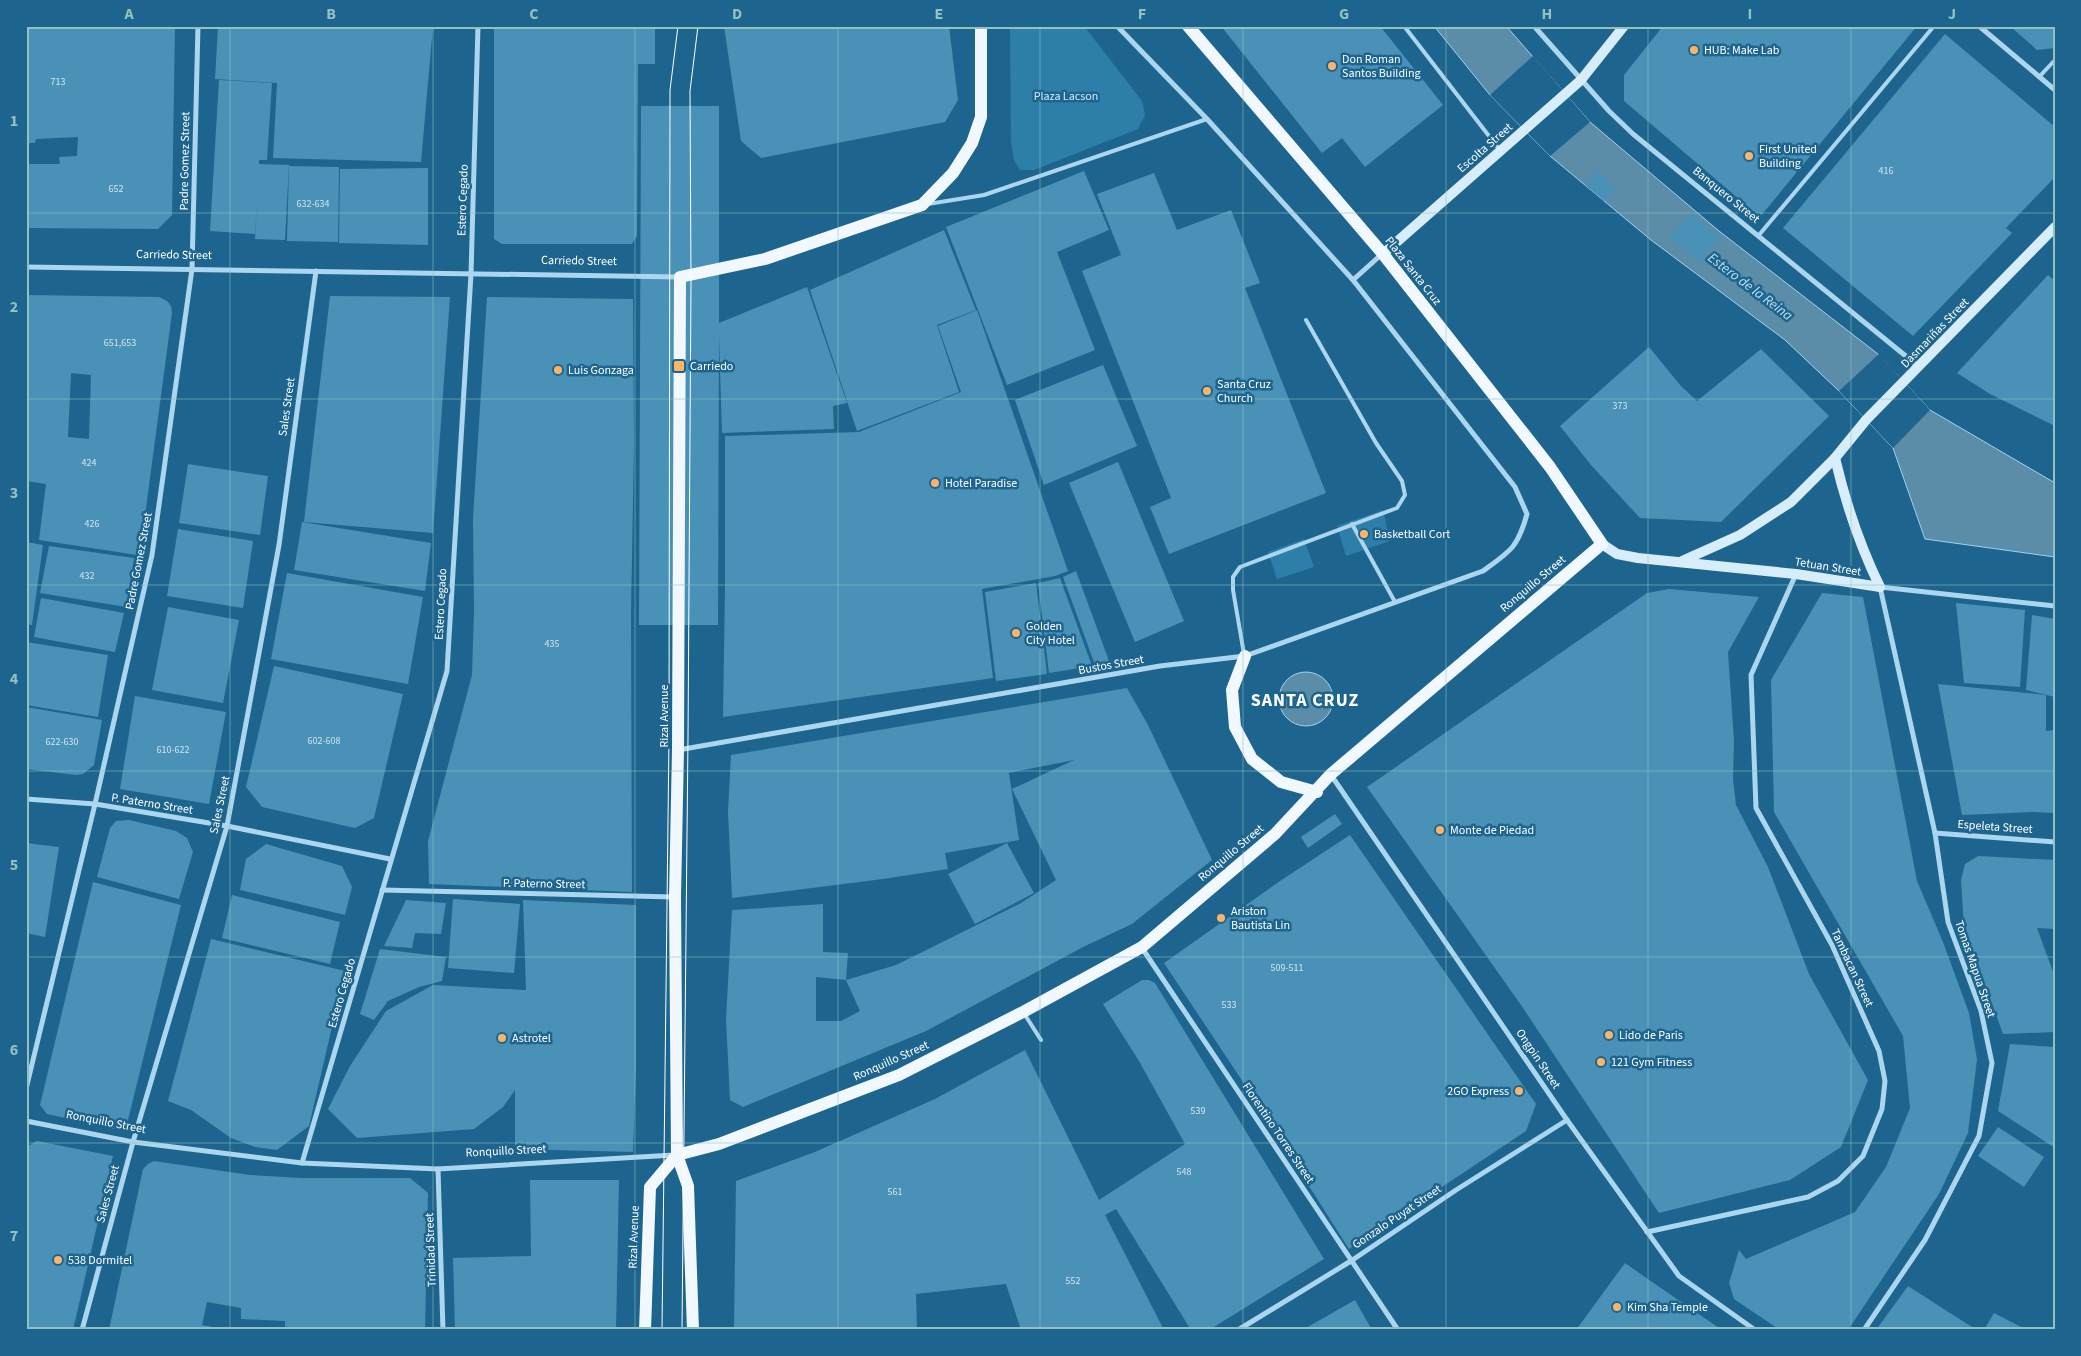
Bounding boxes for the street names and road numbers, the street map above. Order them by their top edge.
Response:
street label: Padre Gomez Street [176,111,194,211]
street label: Escolta Street [1454,119,1516,177]
street label: Banquero Street [1689,163,1763,227]
street label: Estero Cegado [453,164,473,236]
street label: Plaza Santa Cruz [1381,233,1445,309]
street label: Carriedo Street [136,246,212,264]
street label: Carriedo Street [541,252,617,270]
street label: Dasmariñas Street [1897,294,1973,372]
street label: Sales Street [274,377,300,437]
street label: Padre Gomez Street [121,511,157,611]
street label: Ronquillo Street [1497,551,1569,617]
street label: Tetuan Street [1794,553,1862,581]
street label: Estero Cegado [431,568,451,640]
street label: Bustos Street [1077,651,1145,679]
street label: Rizal Avenue [656,684,673,748]
street label: Sales Street [206,774,234,836]
street label: P. Paterno Street [110,789,194,819]
street label: Espeleta Street [1957,816,2033,838]
street label: Ronquillo Street [1195,820,1267,886]
street label: P. Paterno Street [503,875,585,893]
street label: Tomas Mapua Street [1950,918,2000,1020]
street label: Tambacan Street [1826,926,1878,1010]
street label: Estero Cegado [324,956,360,1030]
street label: Ongpin Street [1512,1026,1564,1092]
street label: Ronquillo Street [851,1037,931,1085]
street label: Florentino Torres Street [1238,1079,1318,1187]
street label: Ronquillo Street [65,1106,147,1138]
street label: Ronquillo Street [465,1140,547,1162]
street label: Sales Street [92,1163,124,1225]
street label: Gonzalo Puyat Street [1349,1181,1445,1253]
street label: Rizal Avenue [624,1205,644,1269]
street label: Trinidad Street [421,1213,441,1287]

